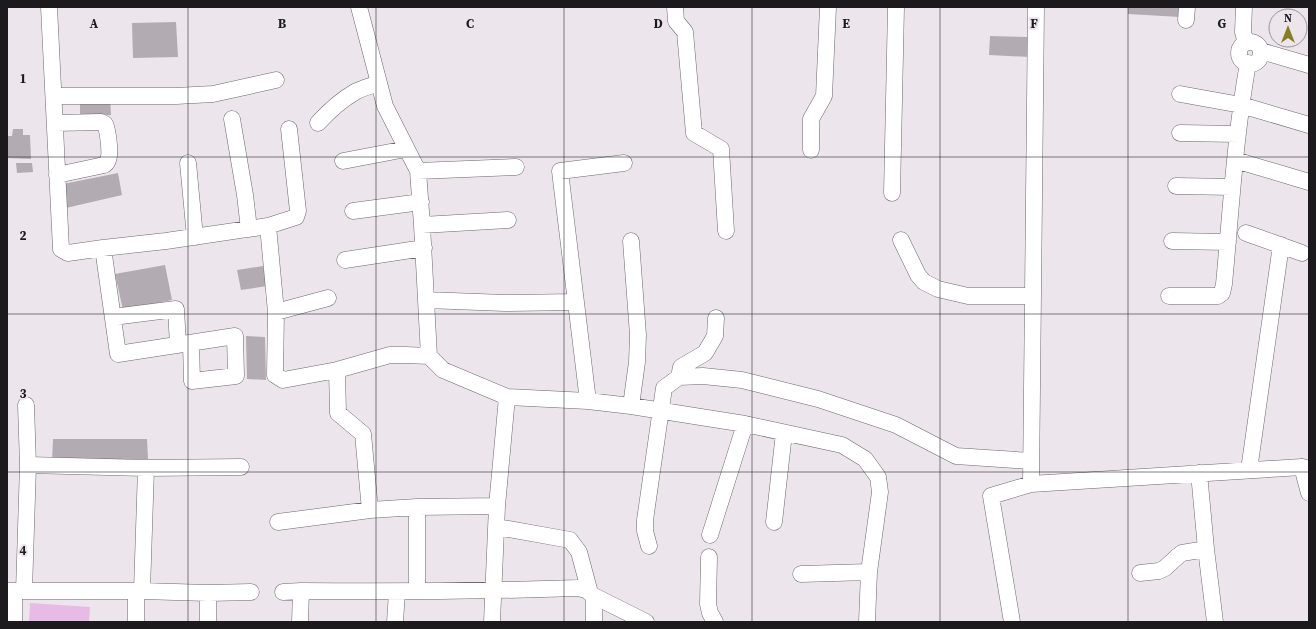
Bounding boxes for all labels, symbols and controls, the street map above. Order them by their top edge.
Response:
north arrow [1268,8,1308,48]
text: N [1284,11,1292,26]
text: A [90,15,99,32]
text: B [278,15,287,32]
text: C [466,15,474,32]
text: D [653,15,663,32]
text: E [842,15,850,32]
text: F [1030,15,1038,32]
text: G [1218,15,1227,32]
text: 1 [19,70,27,87]
text: 2 [19,227,27,244]
text: 3 [19,385,27,402]
text: 4 [19,542,27,559]

